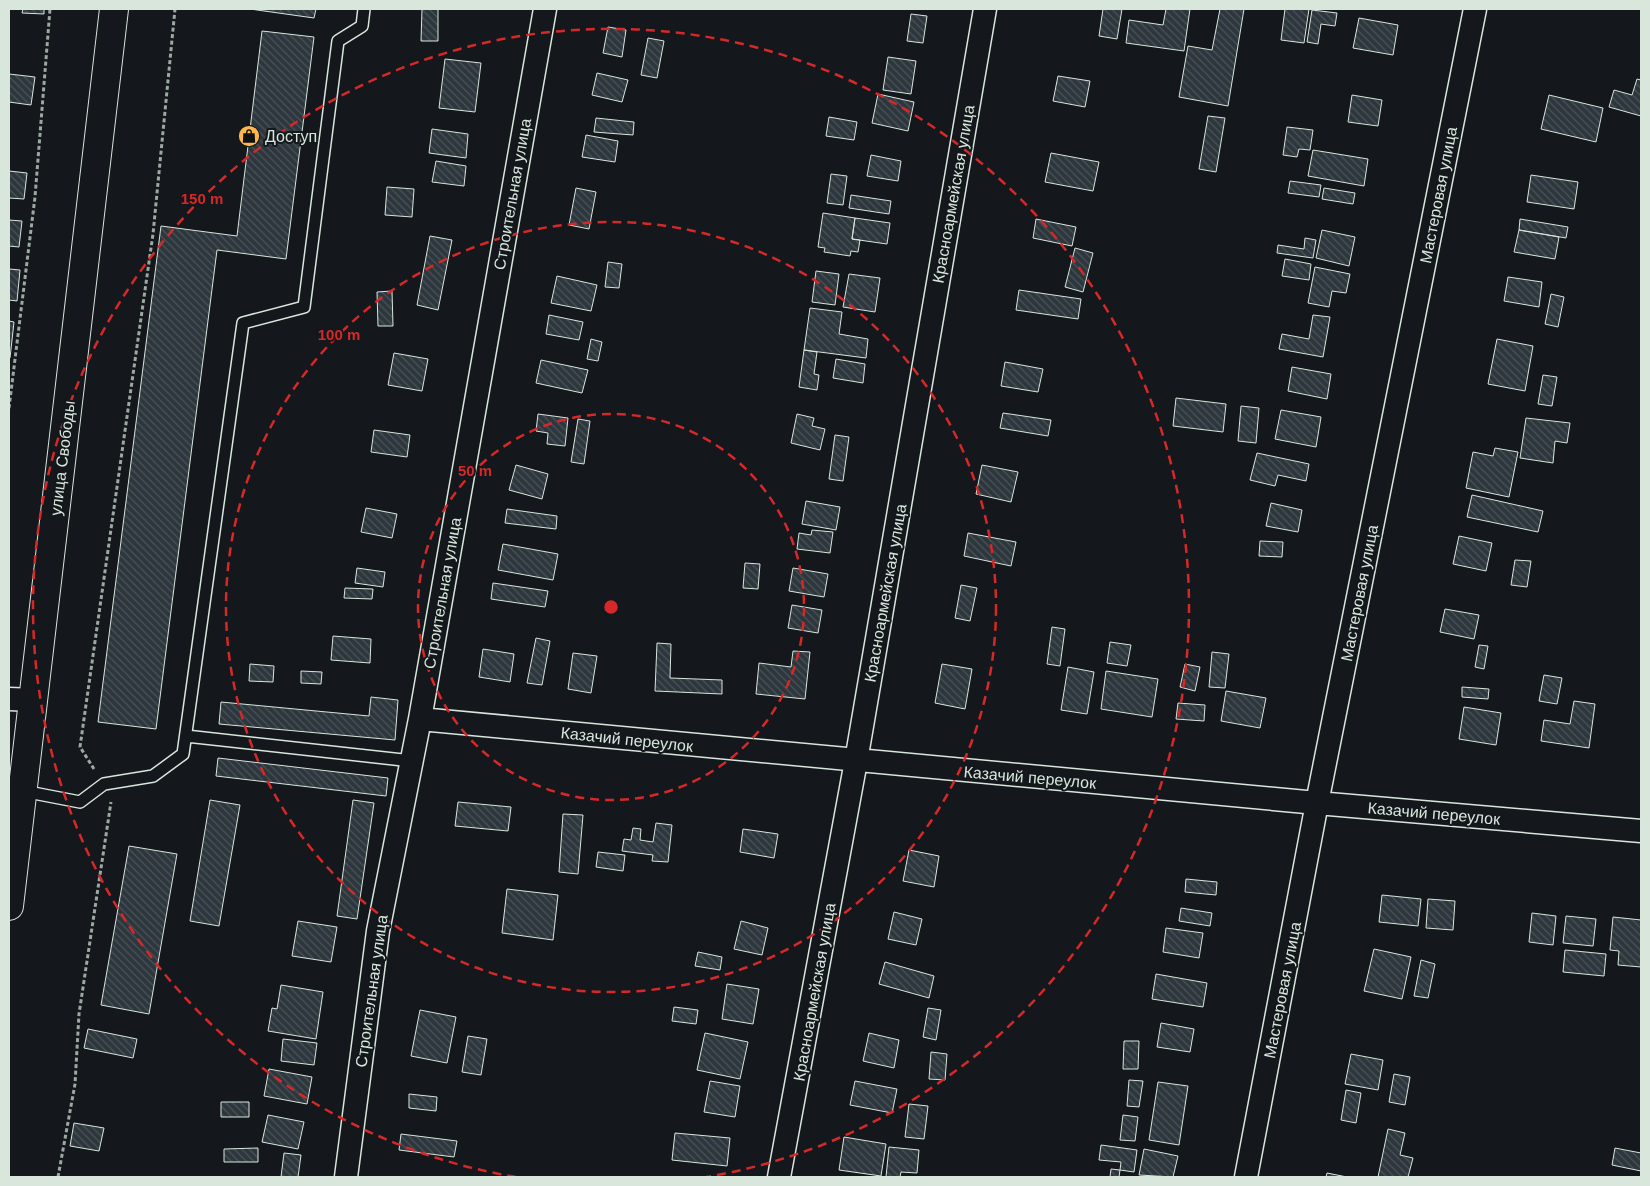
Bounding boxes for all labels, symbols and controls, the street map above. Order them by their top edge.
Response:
street label: Красноармейская улица [929,103,978,285]
street label: Строительная улица [491,117,534,271]
shop icon: Доступ [237,124,261,148]
street label: Мастеровая улица [1417,125,1460,265]
place label: Доступ [265,128,317,145]
text: 150 m [181,190,223,207]
text: 100 m [318,326,360,343]
street label: улица Свободы [47,400,78,517]
text: 50 m [458,462,492,479]
street label: Красноармейская улица [861,502,910,684]
street label: Строительная улица [421,516,464,670]
street label: Мастеровая улица [1338,523,1381,663]
centre of rings [602,598,620,616]
street label: Казачий переулок [560,724,695,755]
street label: Казачий переулок [963,763,1098,792]
street label: Казачий переулок [1367,799,1502,828]
street label: Красноармейская улица [790,901,839,1083]
street label: Строительная улица [352,914,391,1068]
street label: Мастеровая улица [1261,920,1304,1060]

